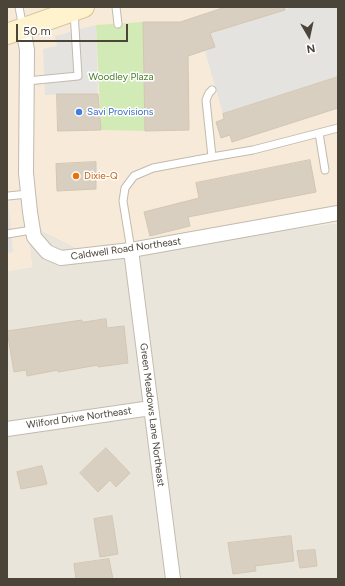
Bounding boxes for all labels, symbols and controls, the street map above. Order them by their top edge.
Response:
scale bar [18,16,130,42]
north arrow [289,16,329,56]
text: 50 m [23,24,51,38]
text: N [306,41,316,55]
park label: Woodley Plaza [88,71,154,83]
place label: Savi Provisions [87,106,153,118]
marker: Savi Provisions [74,107,84,117]
place label: Dixie-Q [84,170,118,182]
marker: Dixie-Q [71,171,81,181]
street label: Caldwell Road Northeast [70,235,182,263]
street label: Green Meadows Lane Northeast [137,343,167,487]
street label: Wilford Drive Northeast [26,405,132,431]

